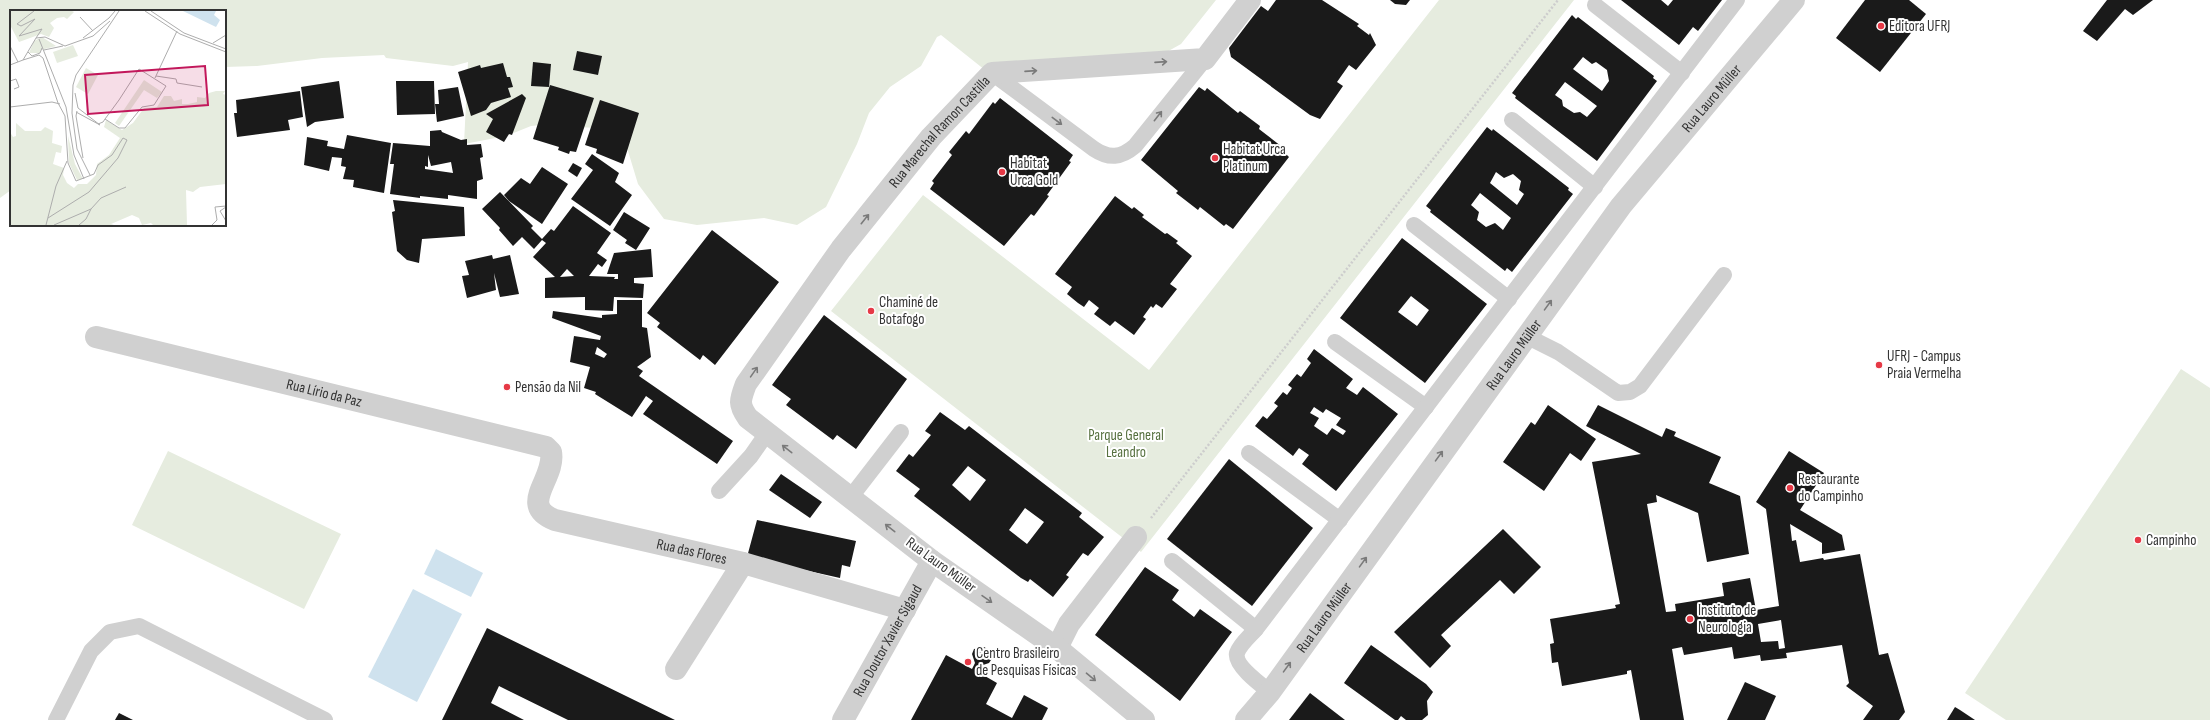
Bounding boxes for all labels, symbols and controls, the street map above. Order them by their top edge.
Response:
inset map [10,10,226,226]
place label: Editora UFRJ [1889,17,1950,36]
marker: Editora UFRJ [1876,21,1886,31]
one-way arrow [1154,59,1167,66]
street label: Rua Lauro Müller [1678,60,1746,136]
one-way arrow [1024,67,1037,74]
street label: Rua Marechal Ramon Castilla [885,71,994,192]
one-way arrow [1154,110,1163,121]
one-way arrow [1052,117,1063,126]
place label: Habitat Urca Platinum [1223,140,1286,176]
marker: Habitat Urca Platinum [1210,153,1220,163]
place label: Habitat Urca Gold [1010,154,1058,190]
marker: Habitat Urca Gold [997,167,1007,177]
one-way arrow [861,214,870,224]
place label: Chaminé de Botafogo [879,293,938,329]
one-way arrow [1544,300,1552,311]
marker: Chaminé de Botafogo [866,306,876,316]
street label: Rua Lauro Müller [1482,315,1546,394]
place label: UFRJ - Campus Praia Vermelha [1887,347,1962,383]
marker: UFRJ - Campus Praia Vermelha [1874,360,1884,370]
one-way arrow [750,367,758,378]
street label: Rua Lírio da Paz [285,374,365,411]
place label: Pensão da Nil [515,378,581,397]
marker: Pensão da Nil [502,382,512,392]
park label: Parque General Leandro [1088,426,1164,462]
one-way arrow [782,445,793,453]
one-way arrow [1435,451,1443,462]
place label: Restaurante do Campinho [1798,470,1863,506]
marker: Restaurante do Campinho [1785,483,1795,493]
one-way arrow [885,524,896,533]
place label: Campinho [2146,531,2197,550]
street label: Rua Lauro Müller [902,533,981,597]
street label: Rua das Flores [655,534,729,568]
marker: Campinho [2133,535,2143,545]
one-way arrow [1359,557,1367,568]
street label: Rua Lauro Müller [1292,578,1356,656]
street label: Rua Doutor Xavier Sigaud [849,581,926,700]
one-way arrow [982,595,993,603]
place label: Instituto de Neurologia [1698,601,1756,637]
marker: Instituto de Neurologia [1685,614,1695,624]
place label: Centro Brasileiro de Pesquisas Físicas [976,644,1076,680]
marker: Centro Brasileiro de Pesquisas Físicas [963,657,973,667]
one-way arrow [1283,662,1291,673]
one-way arrow [1086,672,1097,681]

